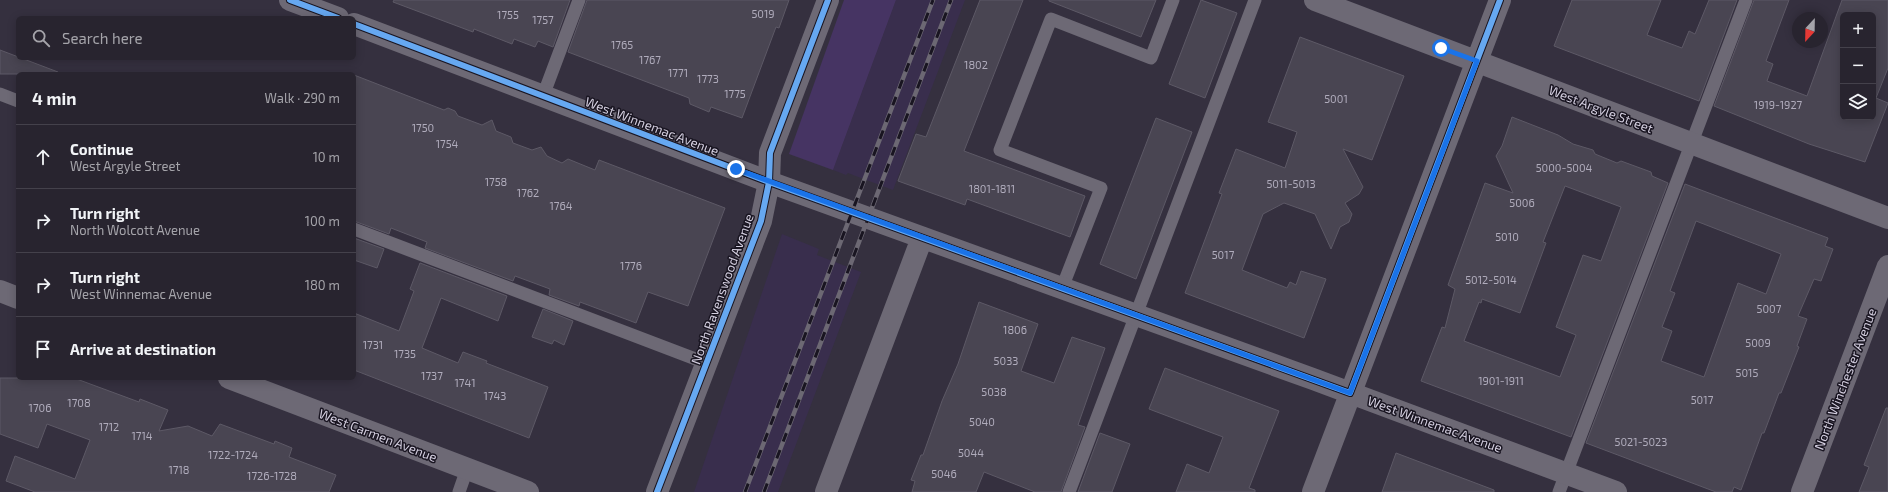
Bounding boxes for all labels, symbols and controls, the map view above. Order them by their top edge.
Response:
house number: 5019 [751,7,775,20]
house number: 1755 [497,8,519,21]
north arrow [1792,12,1828,48]
map controls [1840,12,1876,120]
button: + [1840,12,1876,48]
house number: 1757 [532,13,554,26]
search box [16,16,356,60]
icon: search [30,27,52,49]
text: Search here [62,29,143,47]
house number: 1765 [611,38,633,51]
route start [1432,39,1450,57]
button: − [1840,48,1876,84]
house number: 1767 [639,53,661,66]
house number: 1802 [964,58,988,71]
house number: 1771 [668,66,688,79]
house number: 1773 [697,72,719,85]
street label: West Argyle Street [1547,82,1655,136]
button: layers [1840,84,1876,120]
house number: 1775 [724,87,746,100]
text: 4 min [32,88,76,108]
text: Walk · 290 m [265,90,340,106]
house number: 5001 [1324,92,1348,105]
street label: West Winnemac Avenue [583,93,721,159]
house number: 1919-1927 [1754,98,1803,111]
house number: 1750 [412,121,434,134]
house number: 1754 [436,137,459,150]
text: Continue [70,140,133,158]
icon: ahead [32,146,54,168]
text: 10 m [313,149,340,165]
text: West Argyle Street [70,158,180,174]
route end [727,160,745,178]
house number: 5000-5004 [1536,161,1593,174]
house number: 1758 [485,175,507,188]
house number: 5011-5013 [1266,177,1316,190]
house number: 1801-1811 [969,182,1015,195]
house number: 1762 [517,186,539,199]
house number: 5006 [1509,196,1535,209]
house number: 1764 [549,199,573,212]
text: Turn right [70,204,140,222]
icon: right [32,210,54,232]
street label: North Ravenswood Avenue [687,211,757,367]
text: 100 m [305,213,340,229]
text: North Wolcott Avenue [70,222,200,238]
house number: 5010 [1495,230,1519,243]
house number: 5017 [1212,248,1235,261]
house number: 1776 [620,259,642,272]
text: Turn right [70,268,140,286]
house number: 5012-5014 [1465,273,1517,286]
icon: right [32,274,54,296]
text: 180 m [305,277,340,293]
text: West Winnemac Avenue [70,286,212,302]
house number: 5007 [1757,302,1782,315]
street label: North Winchester Avenue [1811,306,1879,452]
house number: 1806 [1003,323,1027,336]
house number: 5009 [1745,336,1771,349]
icon: arrive [32,338,54,360]
house number: 1731 [363,338,383,351]
text: Arrive at destination [70,340,216,358]
house number: 1735 [394,347,416,360]
house number: 5033 [994,354,1018,367]
house number: 5015 [1736,366,1759,379]
house number: 1737 [421,369,443,382]
house number: 1901-1911 [1478,374,1524,387]
house number: 1741 [454,376,476,389]
house number: 5038 [981,385,1007,398]
house number: 1743 [484,389,506,402]
street label: West Winnemac Avenue [1366,392,1504,456]
house number: 5017 [1691,393,1714,406]
house number: 1708 [67,396,91,409]
house number: 1706 [29,401,51,414]
street label: West Carmen Avenue [317,405,439,465]
house number: 5040 [969,415,995,428]
house number: 1712 [99,420,119,433]
house number: 1714 [131,429,153,442]
house number: 5021-5023 [1615,435,1667,448]
house number: 5044 [958,446,984,459]
house number: 1722-1724 [208,448,258,461]
house number: 1718 [168,463,190,476]
house number: 5046 [931,467,957,480]
house number: 1726-1728 [247,469,297,482]

